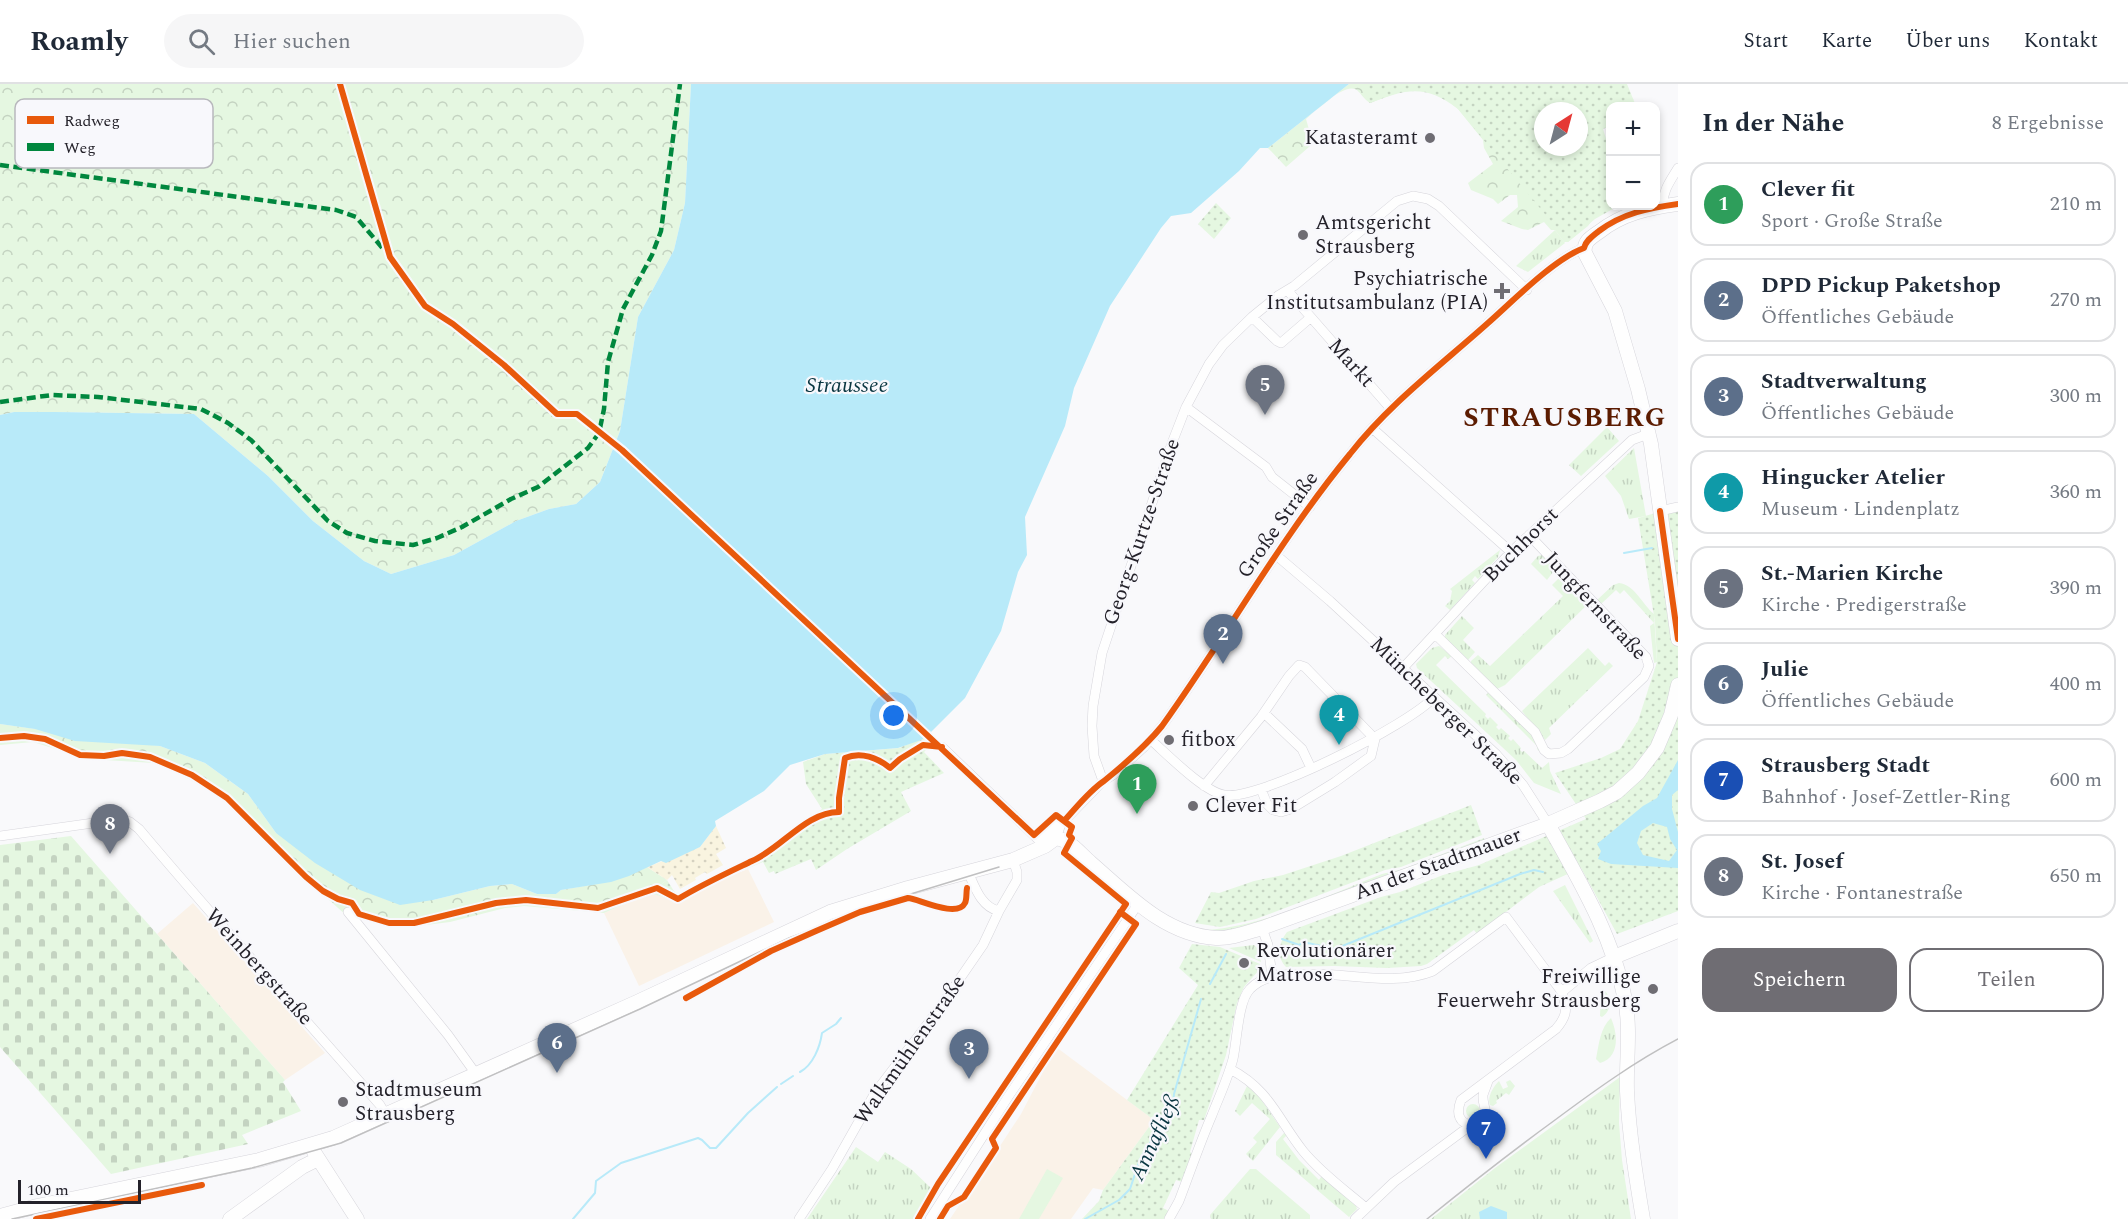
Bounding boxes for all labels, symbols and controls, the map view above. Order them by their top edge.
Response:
search box [164,14,584,68]
text: Roamly [30,20,128,63]
icon: search [185,25,218,58]
text: Hier suchen [233,25,351,58]
text: Start [1743,25,1788,57]
text: Karte [1821,25,1872,57]
text: Über uns [1905,25,1990,57]
text: Kontakt [2023,25,2098,57]
legend [15,99,213,168]
north arrow [1534,102,1588,156]
map controls [1606,102,1660,210]
button: + [1606,102,1660,156]
text: In der Nähe [1702,103,1844,143]
text: 8 Ergebnisse [1992,108,2104,138]
text: Radweg [64,109,120,133]
place label: Katasteramt [1305,122,1418,154]
marker: Katasteramt [1423,131,1437,145]
text: Weg [64,136,96,160]
button: − [1606,156,1660,210]
text: Clever fit [1761,173,1855,206]
text: 1 [1718,189,1729,219]
text: 210 m [2050,189,2102,219]
text: Sport · Große Straße [1761,206,1943,236]
place label: Amtsgericht Strausberg [1315,207,1431,263]
marker: Amtsgericht Strausberg [1296,228,1310,242]
place label: Psychiatrische Institutsambulanz (PIA) [1266,263,1488,319]
text: DPD Pickup Paketshop [1761,269,2001,302]
marker: Psychiatrische Institutsambulanz (PIA) [1493,282,1511,300]
text: 2 [1718,285,1729,315]
text: 270 m [2050,285,2102,315]
text: Öffentliches Gebäude [1761,302,1954,332]
street label: Markt [1320,331,1382,395]
text: Stadtverwaltung [1761,365,1927,398]
pin: 5 [1246,366,1284,415]
water label: Straussee [806,369,888,402]
text: 3 [1718,381,1729,411]
text: 300 m [2050,381,2102,411]
district label: STRAUSBERG [1463,397,1667,439]
text: Öffentliches Gebäude [1761,398,1954,428]
street label: Georg-Kurtze-Straße [1095,434,1189,630]
text: Hingucker Atelier [1761,461,1945,494]
street label: Große Straße [1229,465,1327,585]
text: 4 [1718,477,1729,507]
text: 360 m [2050,477,2102,507]
text: Museum · Lindenplatz [1761,494,1960,524]
street label: Buchhorst [1476,500,1566,590]
street label: Jungfernstraße [1536,544,1654,668]
text: St.-Marien Kirche [1761,557,1943,590]
text: 5 [1718,573,1729,603]
text: 390 m [2050,573,2102,603]
text: Kirche · Predigerstraße [1761,590,1967,620]
pin: 2 [1204,614,1242,664]
street label: Müncheberger Straße [1362,629,1530,793]
text: Julie [1761,653,1809,686]
text: 6 [1718,669,1729,699]
text: 400 m [2050,669,2102,699]
text: Öffentliches Gebäude [1761,686,1954,716]
pin: 4 [1320,696,1358,745]
your location [879,701,908,730]
place label: fitbox [1181,724,1236,756]
marker: fitbox [1162,733,1176,747]
text: Strausberg Stadt [1761,749,1930,782]
pin: 1 [1118,764,1156,814]
text: 7 [1718,765,1729,795]
text: 600 m [2050,765,2102,795]
text: Bahnhof · Josef-Zettler-Ring [1761,782,2011,812]
place label: Clever Fit [1205,790,1297,822]
marker: Clever Fit [1186,799,1200,813]
pin: 8 [90,804,130,854]
street label: An der Stadtmauer [1350,819,1526,909]
text: St. Josef [1761,845,1843,878]
text: 8 [1718,861,1729,891]
text: 650 m [2050,861,2102,891]
text: Kirche · Fontanestraße [1761,878,1963,908]
street label: Weinbergstraße [197,901,321,1033]
place label: Revolutionärer Matrose [1256,935,1394,991]
button: Speichern [1702,948,1897,1012]
button: Teilen [1909,948,2104,1012]
marker: Revolutionärer Matrose [1237,956,1251,970]
place label: Freiwillige Feuerwehr Strausberg [1436,961,1641,1017]
street label: Walkmühlenstraße [846,968,974,1132]
marker: Freiwillige Feuerwehr Strausberg [1646,982,1660,996]
pin: 6 [538,1024,576,1073]
pin: 3 [950,1030,988,1079]
place label: Stadtmuseum Strausberg [355,1074,482,1130]
water label: Annafließ [1120,1090,1189,1187]
marker: Stadtmuseum Strausberg [336,1095,350,1109]
pin: 7 [1466,1110,1506,1159]
scale bar [18,1177,141,1204]
text: 100 m [27,1178,69,1202]

